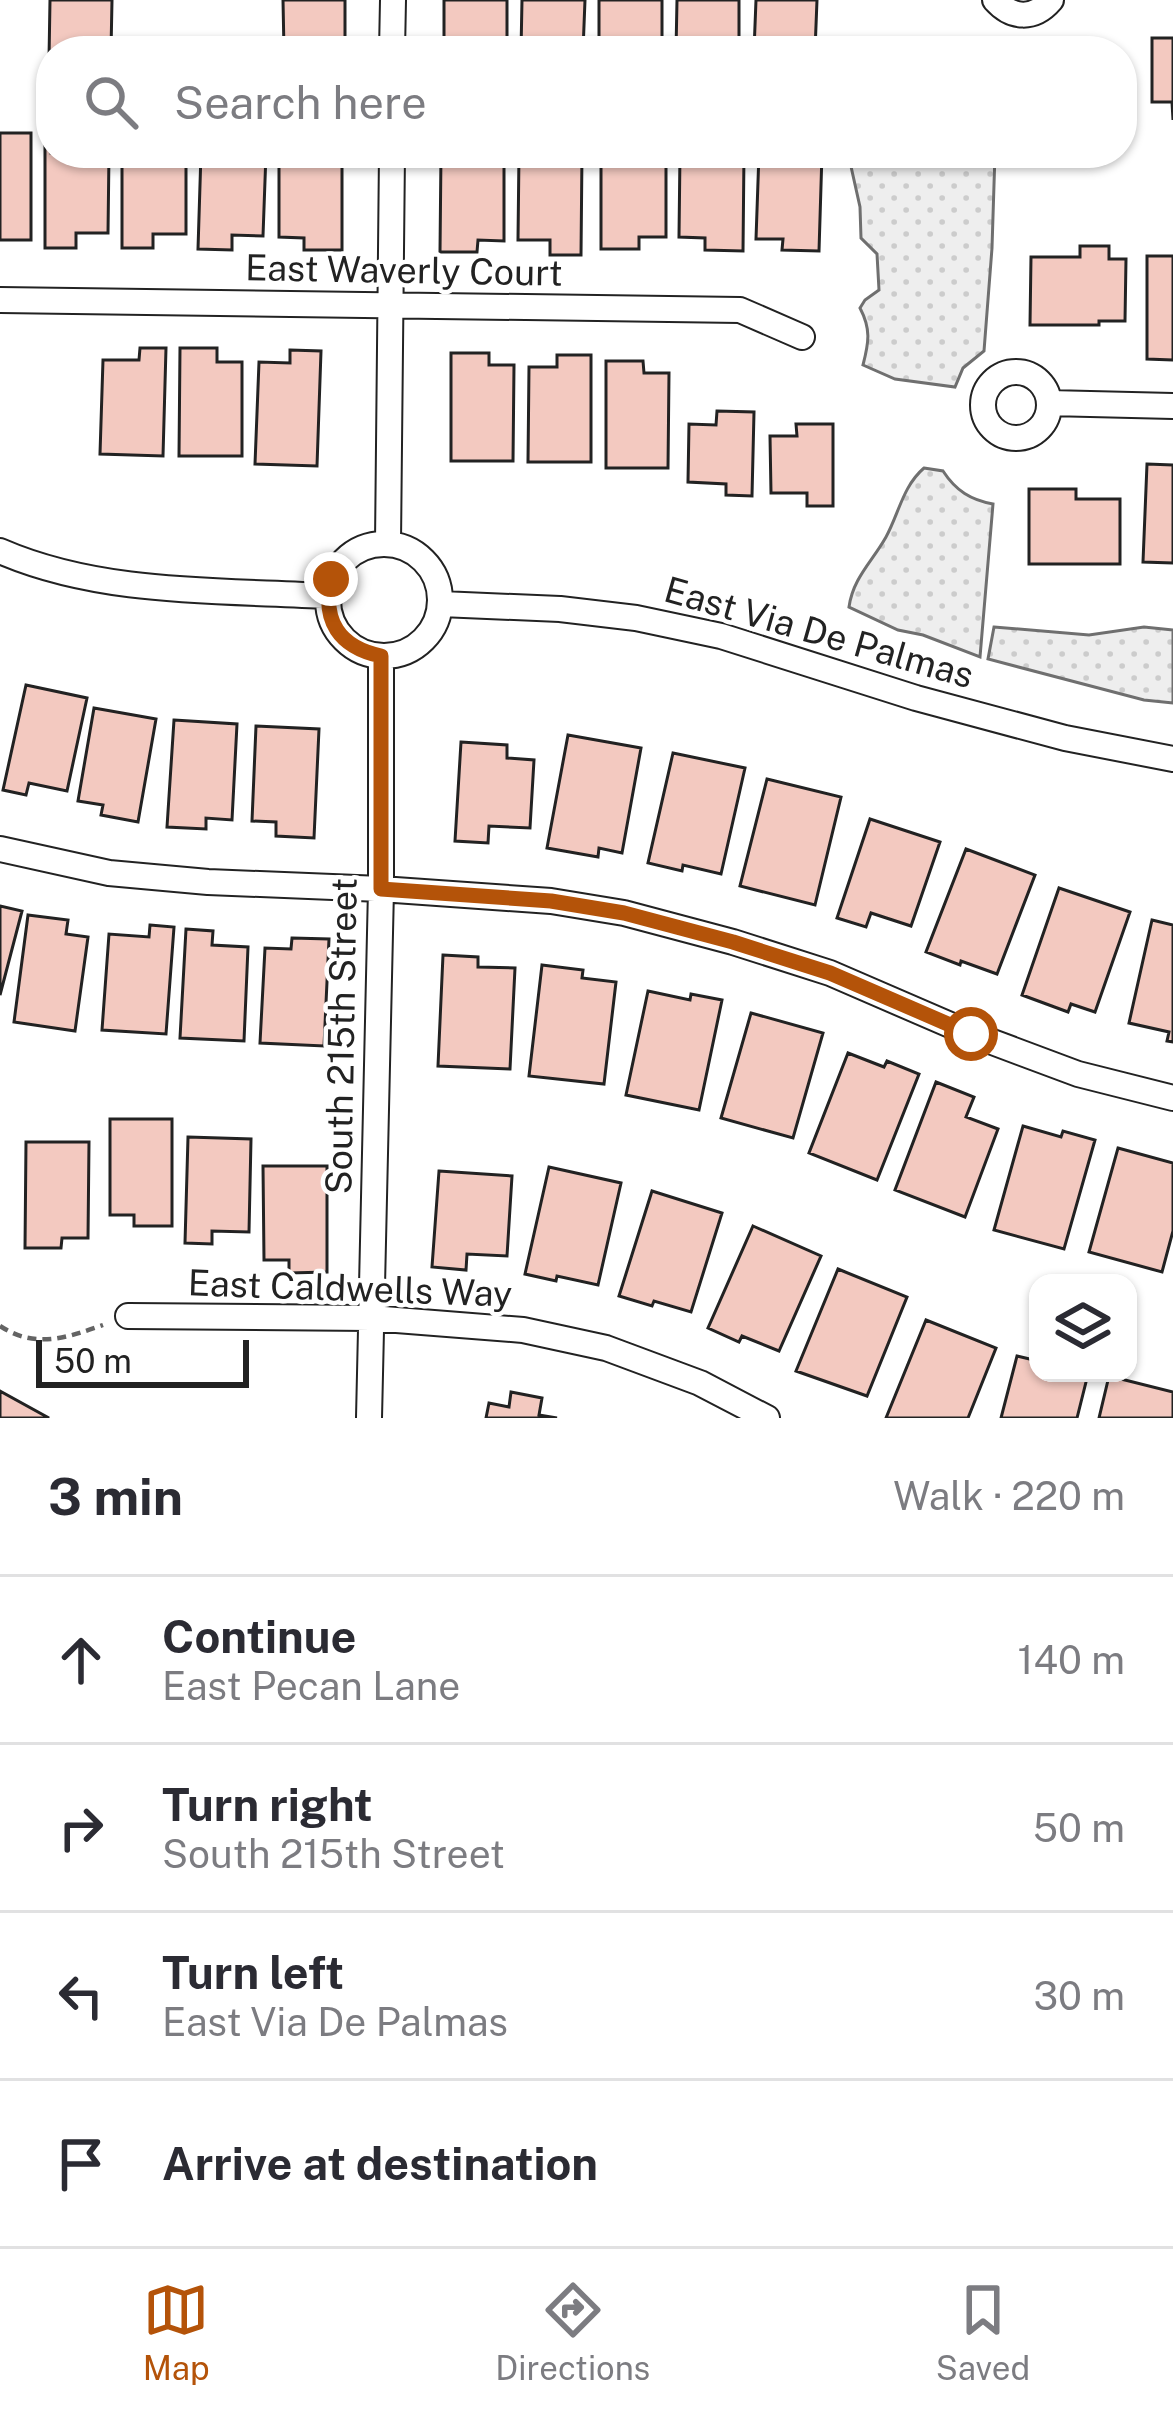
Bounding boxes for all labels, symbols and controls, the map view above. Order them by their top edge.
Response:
search box [36,36,1137,168]
icon: search [78,69,144,135]
text: Search here [174,76,427,129]
street label: East Waverly Court [245,246,563,294]
route end [304,552,358,606]
street label: East Via De Palmas [660,568,978,696]
street label: South 215th Street [317,877,365,1195]
route start [944,1007,998,1061]
street label: East Caldwells Way [187,1261,513,1315]
map controls [1029,1274,1137,1382]
button: layers [1029,1274,1137,1382]
scale bar [36,1334,249,1387]
text: 50 m [54,1342,132,1380]
text: 3 min [48,1467,183,1526]
text: Walk · 220 m [893,1473,1125,1519]
text: Continue [162,1610,356,1663]
icon: ahead [48,1627,114,1693]
text: 140 m [1018,1637,1125,1683]
text: East Pecan Lane [162,1663,460,1709]
text: Turn right [162,1778,373,1831]
icon: right [48,1795,114,1861]
text: 50 m [1033,1805,1125,1851]
text: South 215th Street [162,1831,505,1877]
text: Turn left [162,1946,344,1999]
icon: left [48,1963,114,2029]
text: 30 m [1034,1973,1125,2019]
text: East Via De Palmas [162,1999,508,2045]
icon: arrive [48,2131,114,2197]
text: Arrive at destination [162,2137,598,2190]
tab: Map [143,2277,210,2387]
tab: Directions [495,2277,650,2387]
tab: Saved [936,2277,1030,2387]

